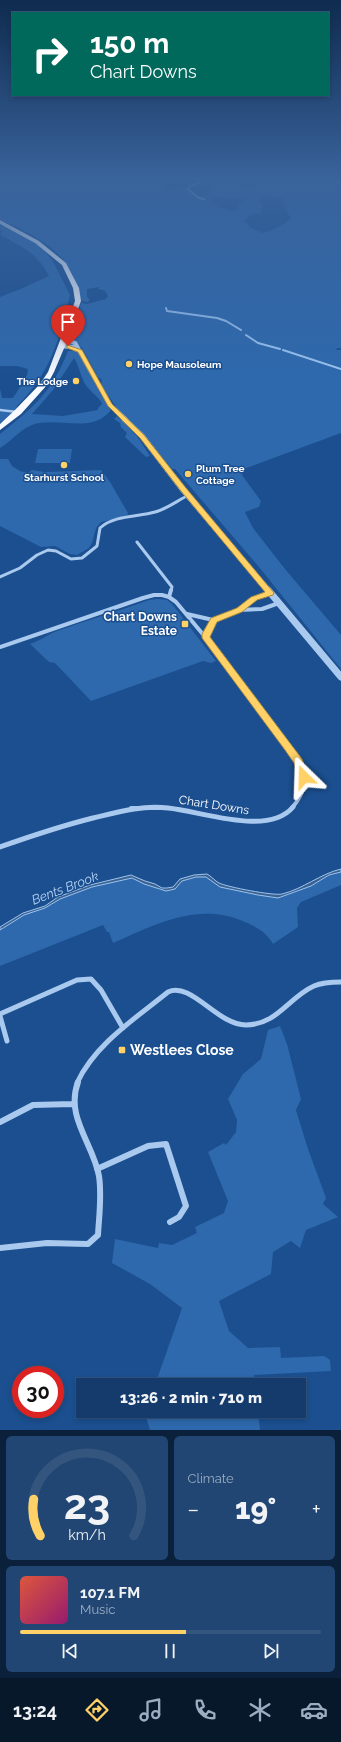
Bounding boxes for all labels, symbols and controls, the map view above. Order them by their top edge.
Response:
text: 150 m [90,27,169,60]
icon: right [24,28,76,80]
text: Chart Downs [90,61,197,82]
pin [51,305,85,346]
icon: arrive [57,311,79,333]
marker: Hope Mausoleum [124,359,134,369]
place label: Hope Mausoleum [137,359,221,370]
place label: The Lodge [17,376,68,387]
marker: The Lodge [71,376,81,386]
marker: Starhurst School [59,460,69,470]
place label: Plum Tree Cottage [196,463,244,486]
marker: Plum Tree Cottage [183,469,193,479]
place label: Starhurst School [24,472,105,483]
place label: Chart Downs Estate [104,610,177,638]
marker: Chart Downs Estate [180,619,190,629]
position arrow [283,756,325,798]
street label: Chart Downs [178,793,250,818]
water label: Bents Brook [29,868,101,908]
place label: Westlees Close [130,1042,234,1058]
marker: Westlees Close [117,1045,127,1055]
speed limit sign: 30 [12,1366,64,1418]
text: 13:26 · 2 min · 710 m [120,1389,262,1407]
text: Climate [188,1471,234,1486]
text: 23 [63,1480,110,1529]
text: 19° [235,1491,276,1526]
text: − [188,1496,199,1522]
text: + [312,1496,321,1522]
text: km/h [68,1527,106,1543]
text: 107.1 FM [80,1584,140,1602]
text: Music [80,1602,115,1617]
icon: previous [59,1640,81,1662]
icon: pause [159,1640,181,1662]
icon: next [260,1640,282,1662]
icon: directions [83,1696,111,1724]
icon: music [137,1696,165,1724]
icon: phone [191,1696,219,1724]
icon: climate [246,1696,274,1724]
icon: car [300,1696,328,1724]
text: 13:24 [13,1700,57,1721]

